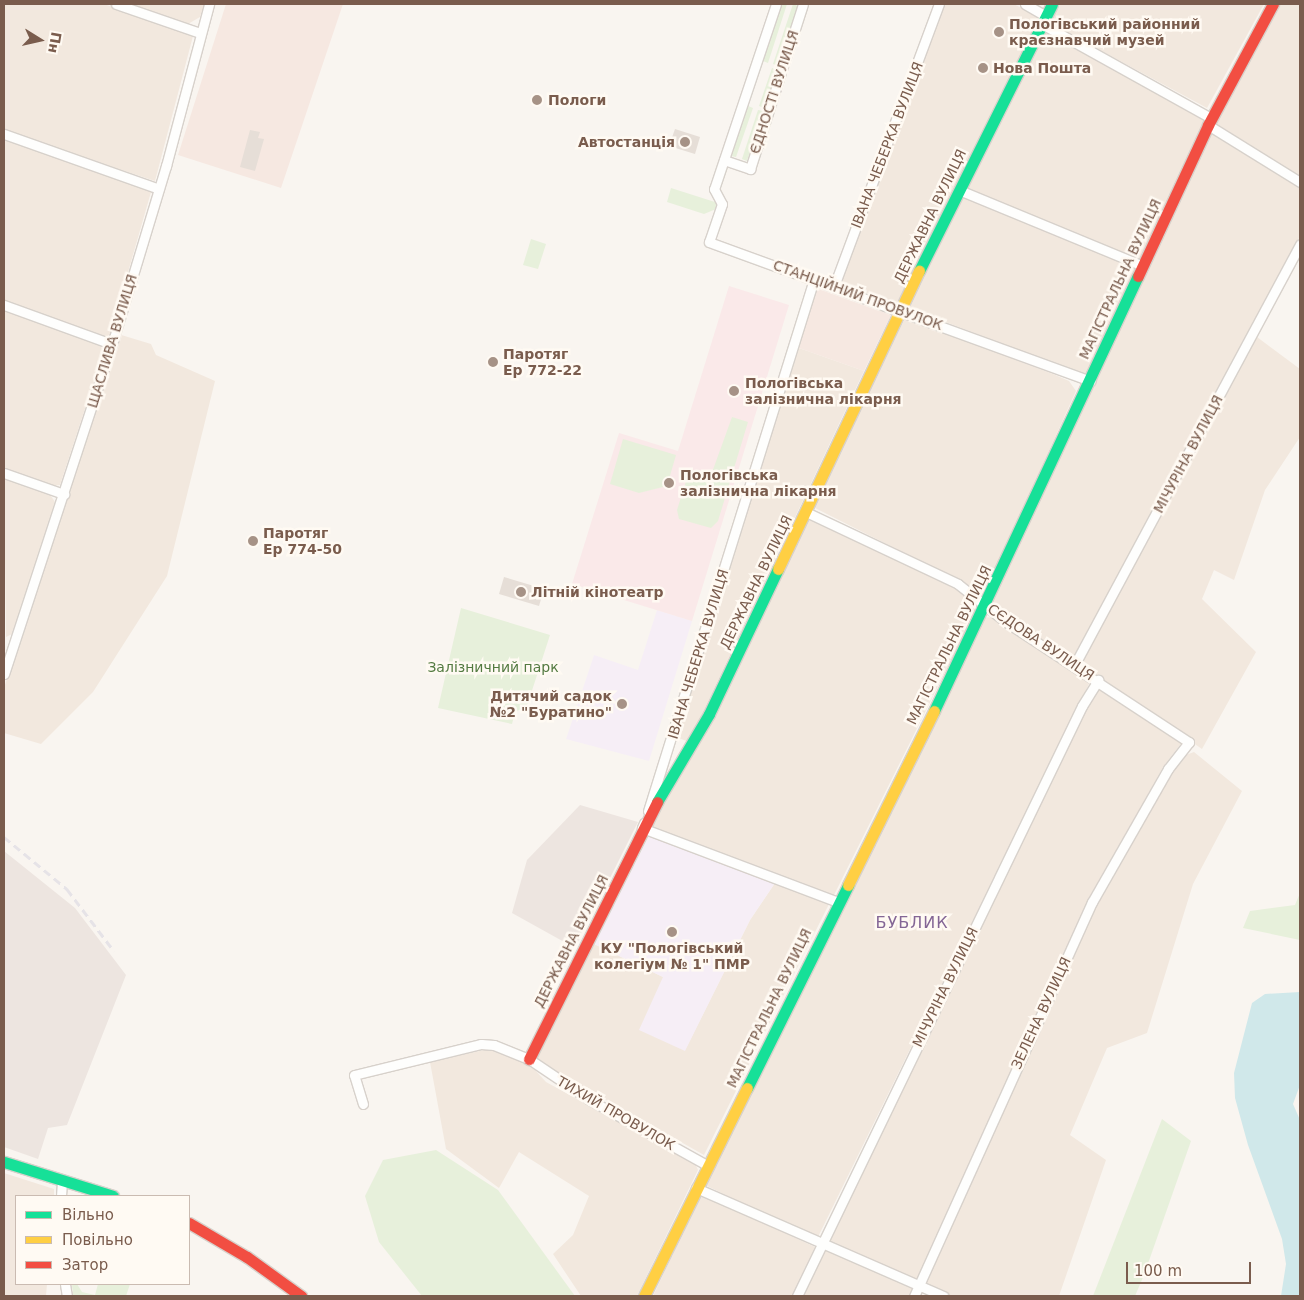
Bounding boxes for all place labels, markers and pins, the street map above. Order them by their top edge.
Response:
place label: Пологівський районний краєзнавчий музей [1009,16,1200,48]
marker: Пологівський районний краєзнавчий музей [993,26,1005,38]
place label: Нова Пошта [993,60,1091,76]
marker: Нова Пошта [977,62,989,74]
place label: Пологи [548,92,606,108]
marker: Пологи [530,93,544,107]
place label: Автостанція [578,134,675,150]
marker: Автостанція [679,136,691,148]
place label: Паротяг Ер 772-22 [503,346,582,378]
marker: Паротяг Ер 772-22 [487,356,499,368]
place label: Пологiвська залiзнична лiкарня [745,375,902,408]
marker: Пологiвська залiзнична лiкарня [727,384,741,398]
place label: Пологівська залізнична лікарня [680,467,837,500]
marker: Пологівська залізнична лікарня [662,476,676,490]
place label: Паротяг Ер 774-50 [263,525,342,558]
marker: Паротяг Ер 774-50 [247,535,259,547]
place label: Літній кінотеатр [531,584,663,600]
marker: Літній кінотеатр [515,586,527,598]
place label: Дитячий садок №2 "Буратино" [489,688,612,720]
marker: Дитячий садок №2 "Буратино" [616,698,628,710]
marker: КУ "Пологівський колегіум № 1" ПМР [666,926,678,938]
place label: КУ "Пологівський колегіум № 1" ПМР [594,940,750,972]

